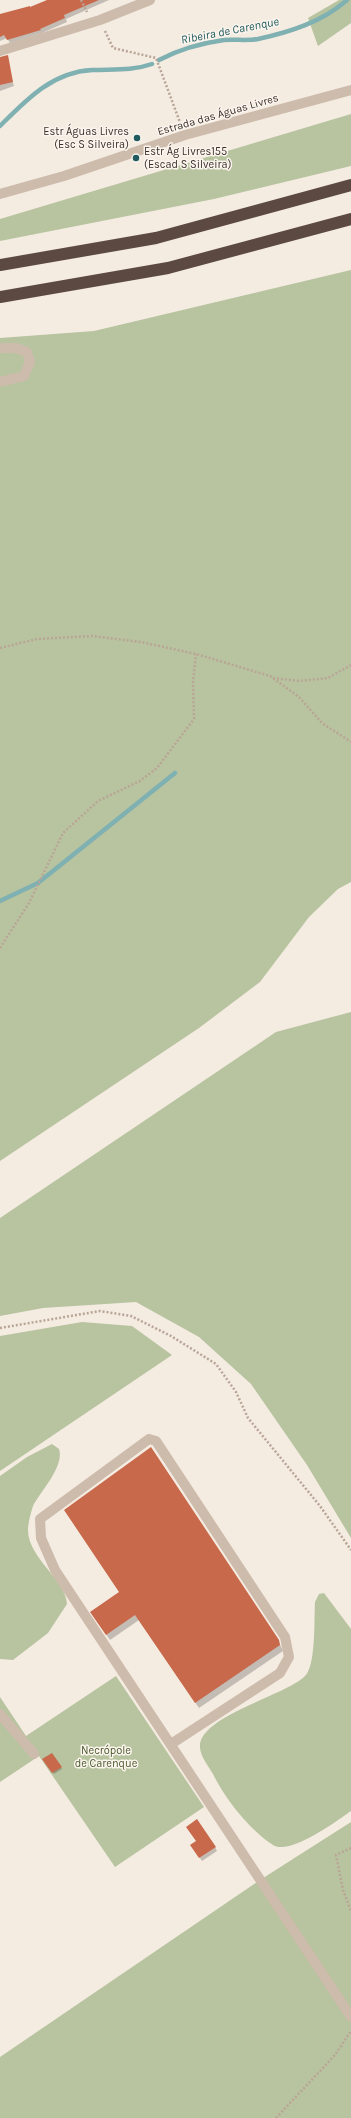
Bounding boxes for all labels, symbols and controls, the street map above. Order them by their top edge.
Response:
water label: Ribeira de Carenque [180,14,280,48]
street label: Estrada das Águas Livres [156,91,280,139]
place label: Estr Águas Livres (Esc S Silveira) [43,125,129,151]
marker: Estr Águas Livres (Esc S Silveira) [132,133,142,143]
place label: Estr Ág Livres155 (Escad S Silveira) [144,145,231,171]
marker: Estr Ág Livres155 (Escad S Silveira) [131,153,141,163]
park label: Necrópole de Carenque [75,1744,137,1770]

